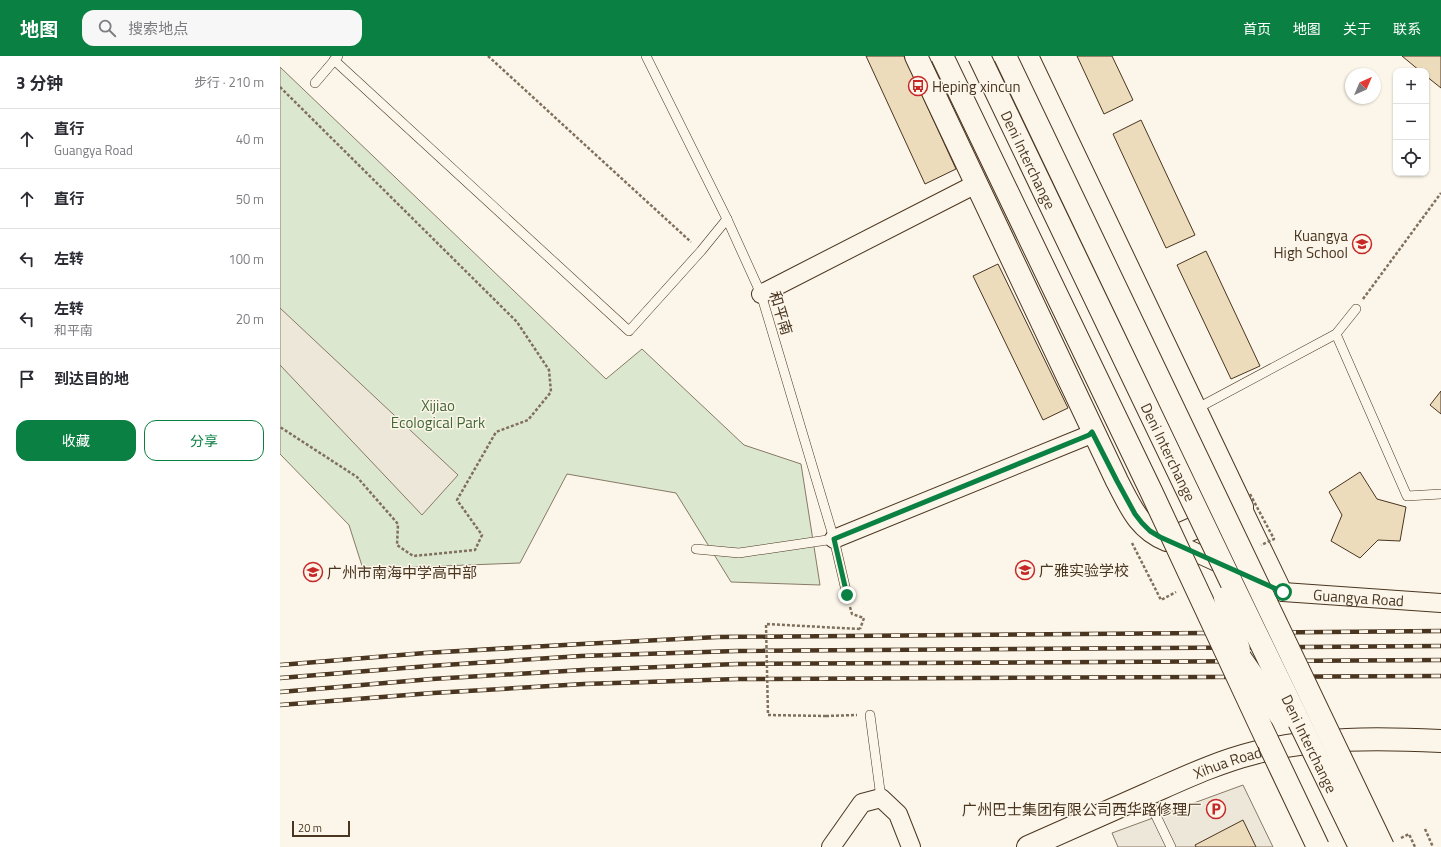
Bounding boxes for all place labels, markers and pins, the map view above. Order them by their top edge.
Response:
bus stop icon: Heping xincun [907,75,929,97]
place label: Heping xincun [932,75,1021,98]
place label: Kuangya High School [1273,224,1348,264]
school or university icon: Kuangya High School [1351,233,1373,255]
school or university icon: 广雅实验学校 [1014,559,1036,581]
place label: 广雅实验学校 [1039,559,1129,582]
school or university icon: 广州市南海中学高中部 [302,561,324,583]
place label: 广州市南海中学高中部 [327,561,477,584]
place label: 广州巴士集团有限公司西华路修理厂 [962,798,1202,821]
parking icon: 广州巴士集团有限公司西华路修理厂 [1205,798,1227,820]

